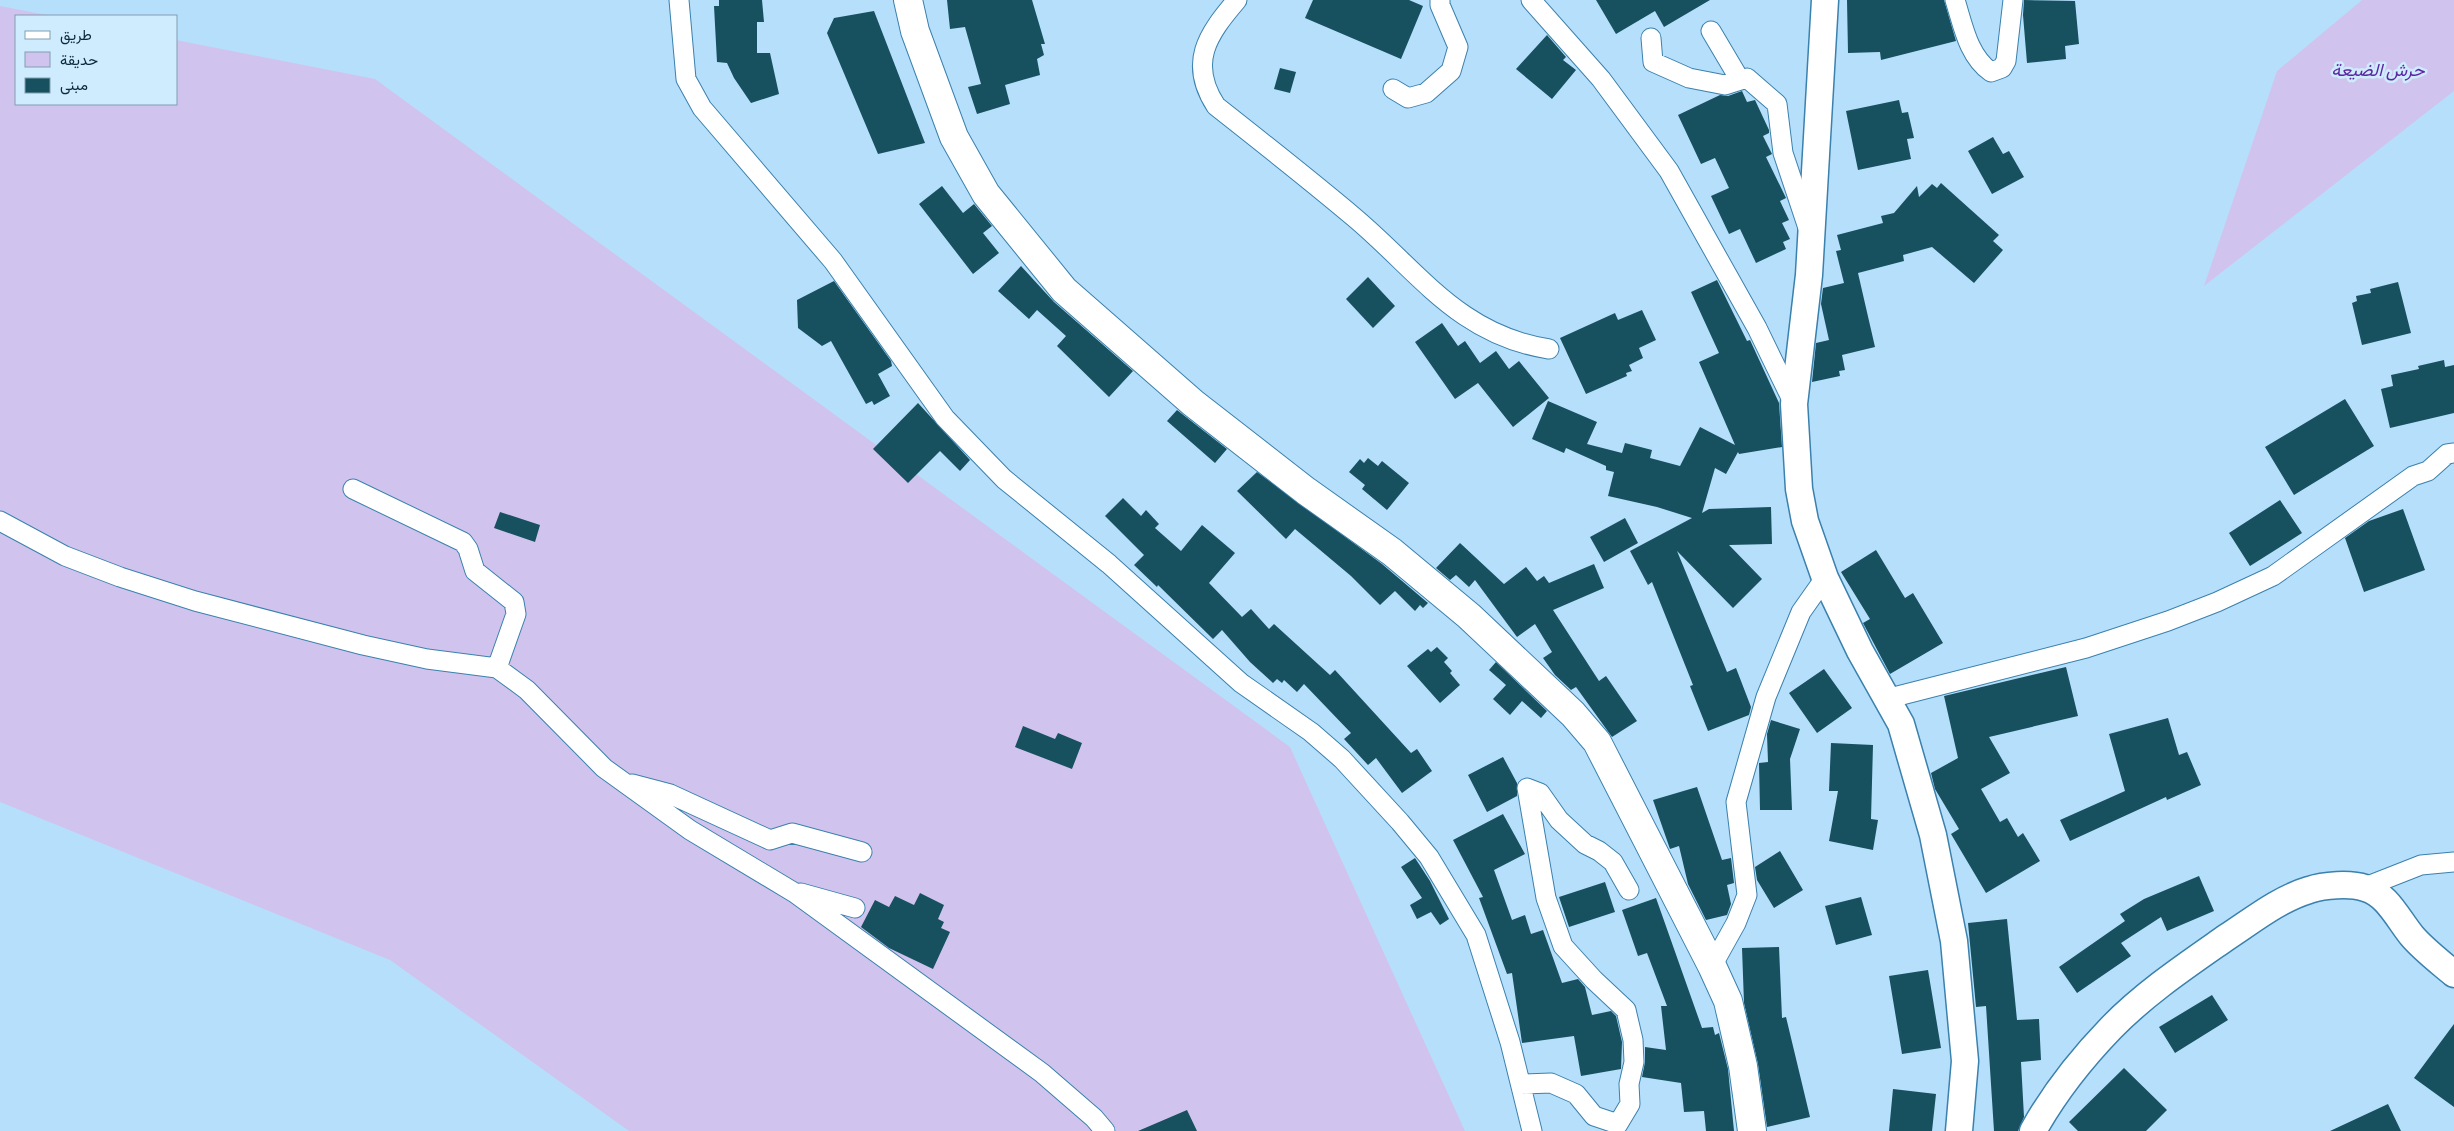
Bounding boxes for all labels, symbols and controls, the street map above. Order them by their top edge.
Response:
legend [15,15,178,105]
text: طريق [60,26,92,45]
text: حديقة [60,51,98,69]
park label: حرش الضيعة [2331,59,2426,81]
text: مبنى [60,76,88,95]

